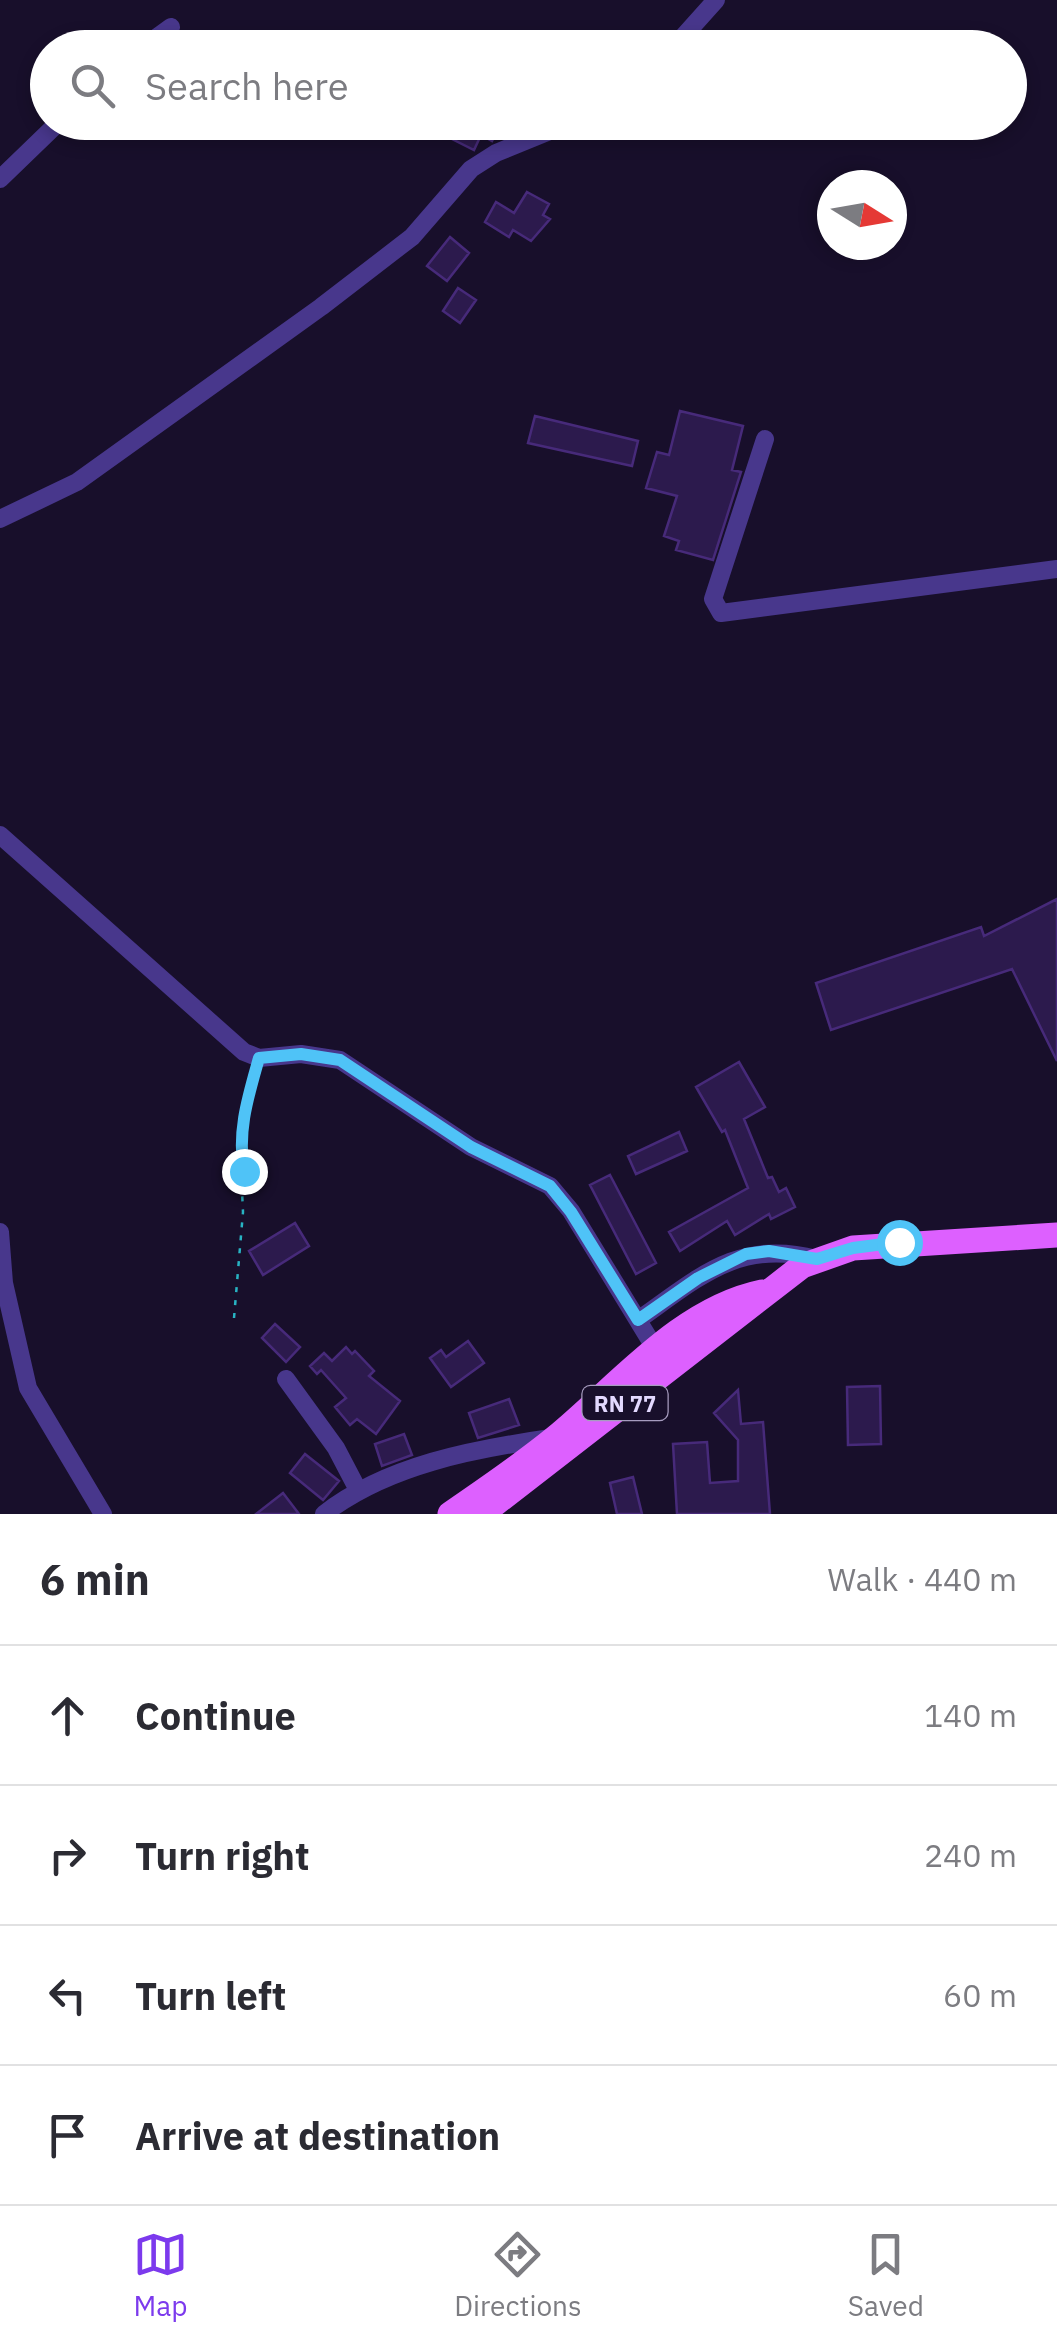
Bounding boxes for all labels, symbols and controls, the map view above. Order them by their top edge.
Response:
search box [30,30,1027,140]
icon: search [65,58,120,113]
text: Search here [145,61,349,110]
north arrow [817,170,907,260]
route end [222,1149,268,1195]
route start [877,1220,923,1266]
road number: RN 77 [582,1386,668,1420]
text: 6 min [40,1552,150,1607]
text: Walk · 440 m [828,1558,1017,1600]
icon: ahead [40,1688,95,1743]
text: Continue [135,1691,296,1740]
text: 140 m [924,1694,1017,1736]
icon: right [40,1828,95,1883]
text: Turn right [135,1831,310,1880]
text: 240 m [924,1834,1017,1876]
icon: left [40,1968,95,2023]
text: Turn left [135,1971,286,2020]
text: 60 m [943,1974,1017,2016]
icon: arrive [40,2108,95,2163]
text: Arrive at destination [135,2111,500,2160]
tab: Map [133,2227,188,2324]
tab: Directions [454,2227,582,2324]
tab: Saved [848,2227,924,2324]

